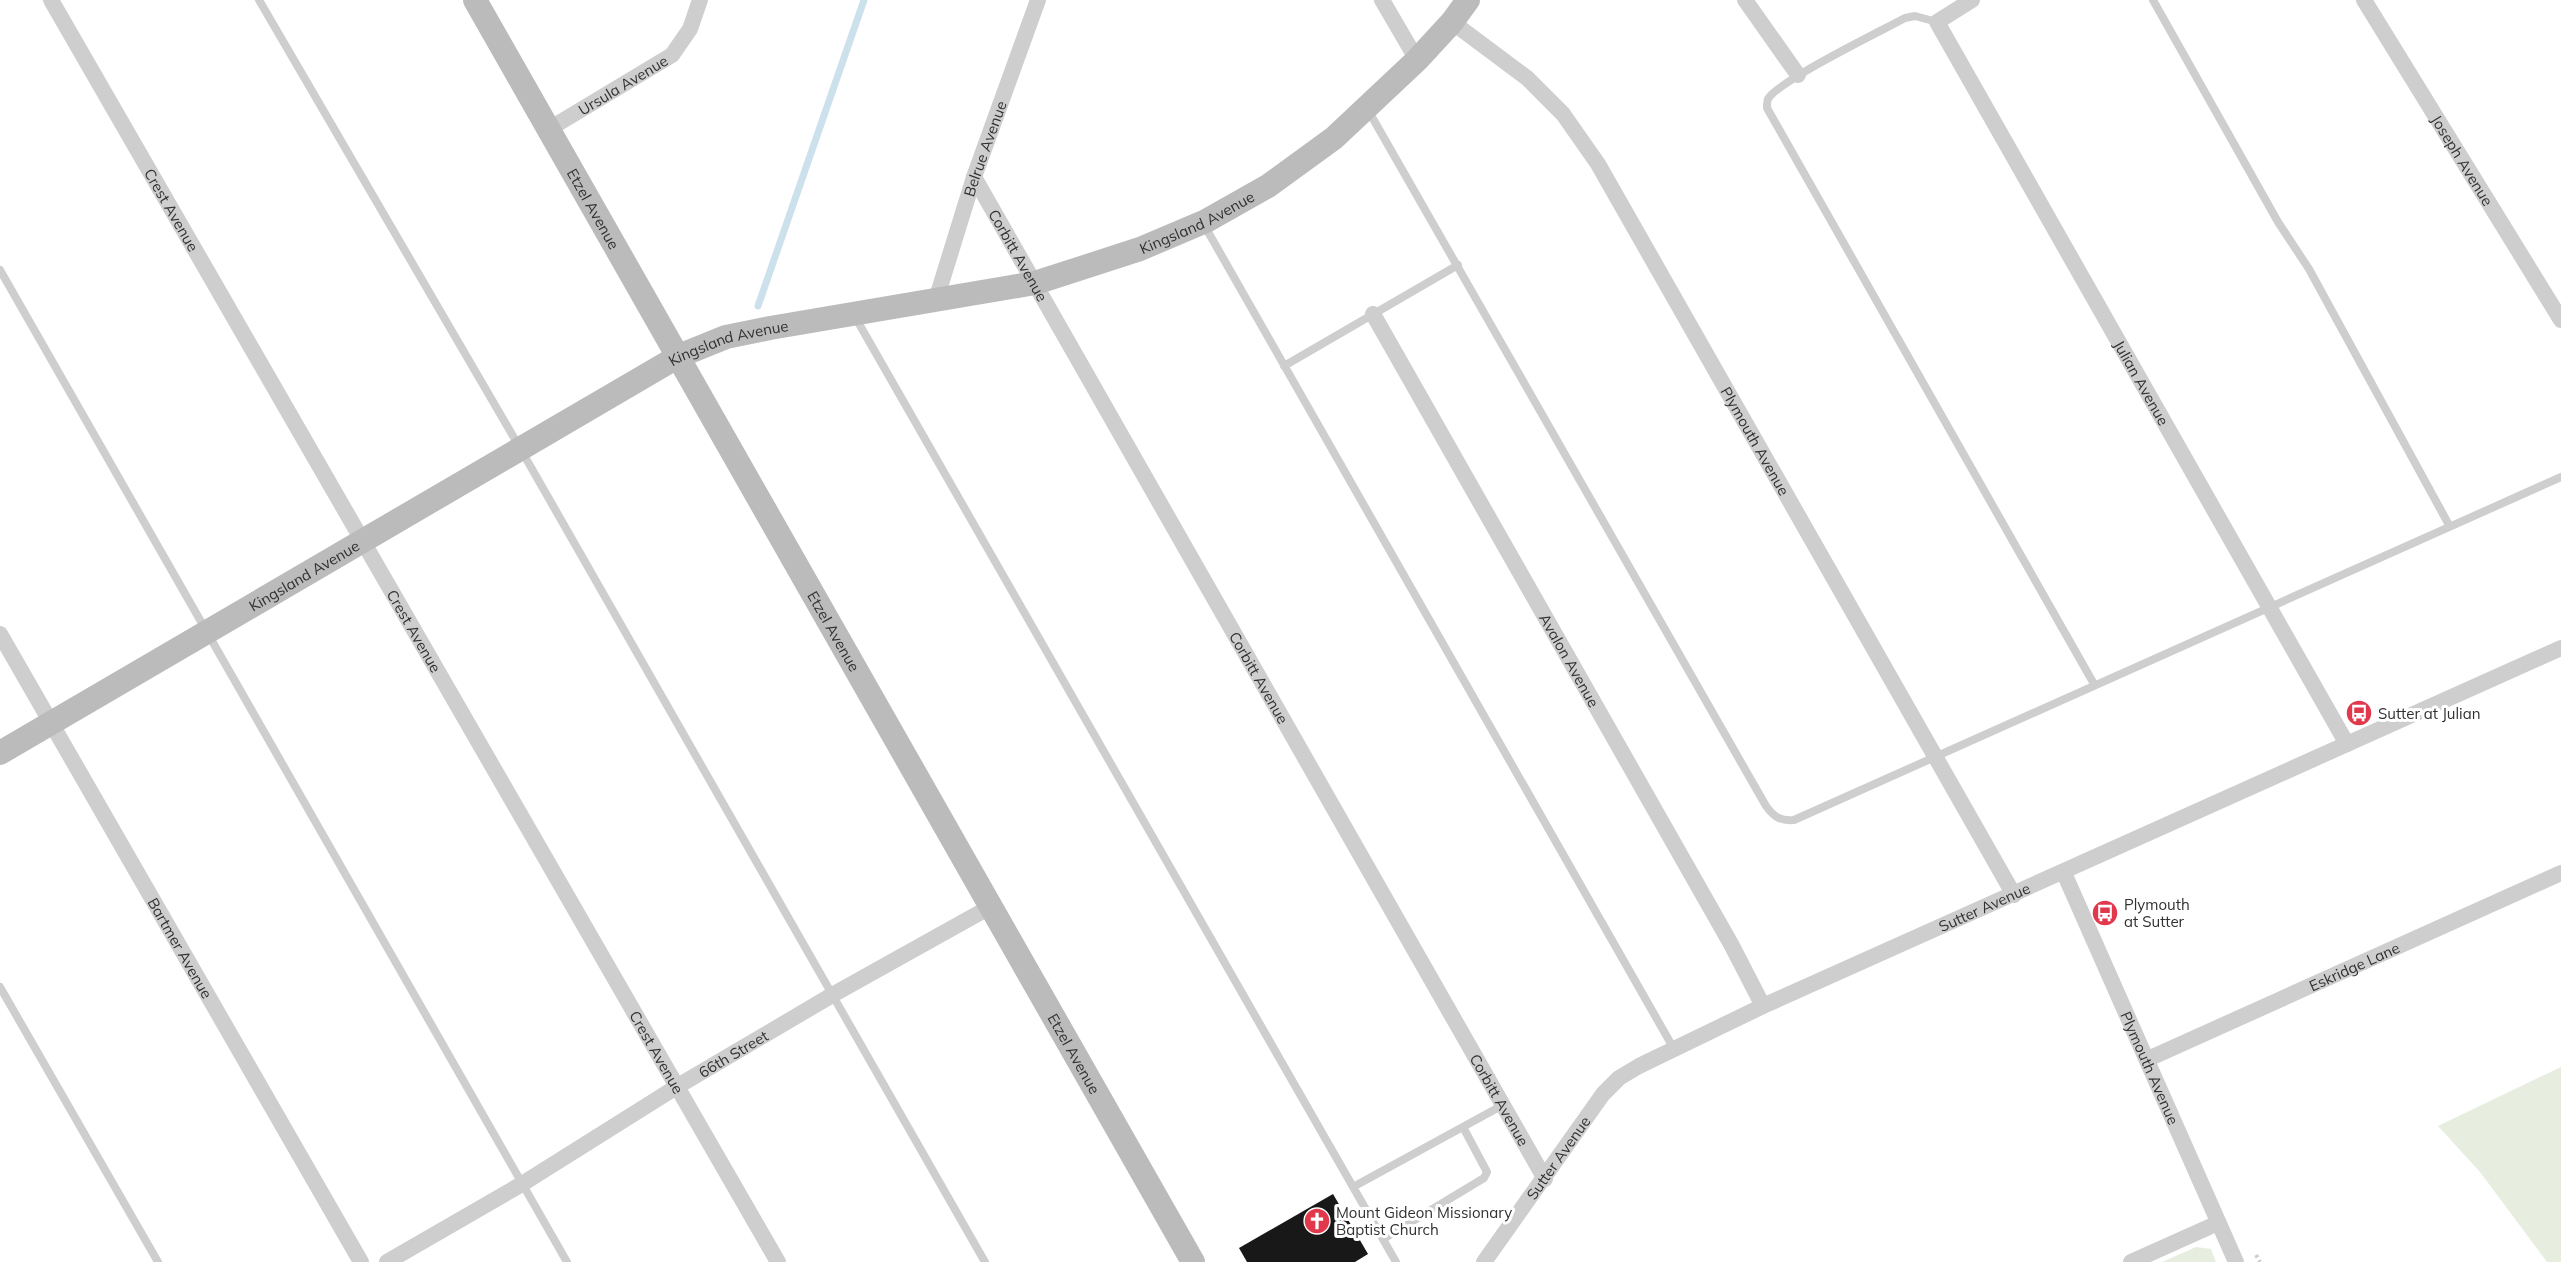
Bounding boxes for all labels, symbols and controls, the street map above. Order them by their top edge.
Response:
street label: Ursula Avenue [574,50,671,119]
street label: Belrue Avenue [959,98,1010,199]
street label: Joseph Avenue [2427,111,2498,209]
street label: Crest Avenue [140,165,203,255]
street label: Etzel Avenue [563,165,624,252]
street label: Kingsland Avenue [1136,186,1257,258]
street label: Corbitt Avenue [985,206,1052,305]
street label: Kingsland Avenue [665,316,790,370]
street label: Julian Avenue [2110,337,2173,428]
street label: Plymouth Avenue [1717,383,1794,498]
street label: Kingsland Avenue [245,536,363,615]
street label: Crest Avenue [383,586,446,676]
street label: Etzel Avenue [804,587,864,675]
street label: Avalon Avenue [1536,610,1604,710]
street label: Corbitt Avenue [1225,628,1293,727]
bus stop icon: Sutter at Julian [2344,698,2374,728]
place label: Sutter at Julian [2378,704,2480,723]
street label: Sutter Avenue [1936,878,2033,936]
street label: Bartmer Avenue [144,894,217,1002]
place label: Plymouth at Sutter [2124,895,2190,931]
bus stop icon: Plymouth at Sutter [2090,898,2120,928]
street label: Eskridge Lane [2306,938,2402,995]
street label: Crest Avenue [626,1007,688,1097]
street label: Plymouth Avenue [2117,1008,2183,1127]
street label: Etzel Avenue [1044,1010,1105,1097]
street label: 66th Street [695,1026,771,1081]
street label: Corbitt Avenue [1466,1050,1534,1149]
street label: Sutter Avenue [1522,1112,1594,1203]
place label: Mount Gideon Missionary Baptist Church [1336,1203,1512,1239]
church icon: Mount Gideon Missionary Baptist Church [1302,1206,1332,1236]

